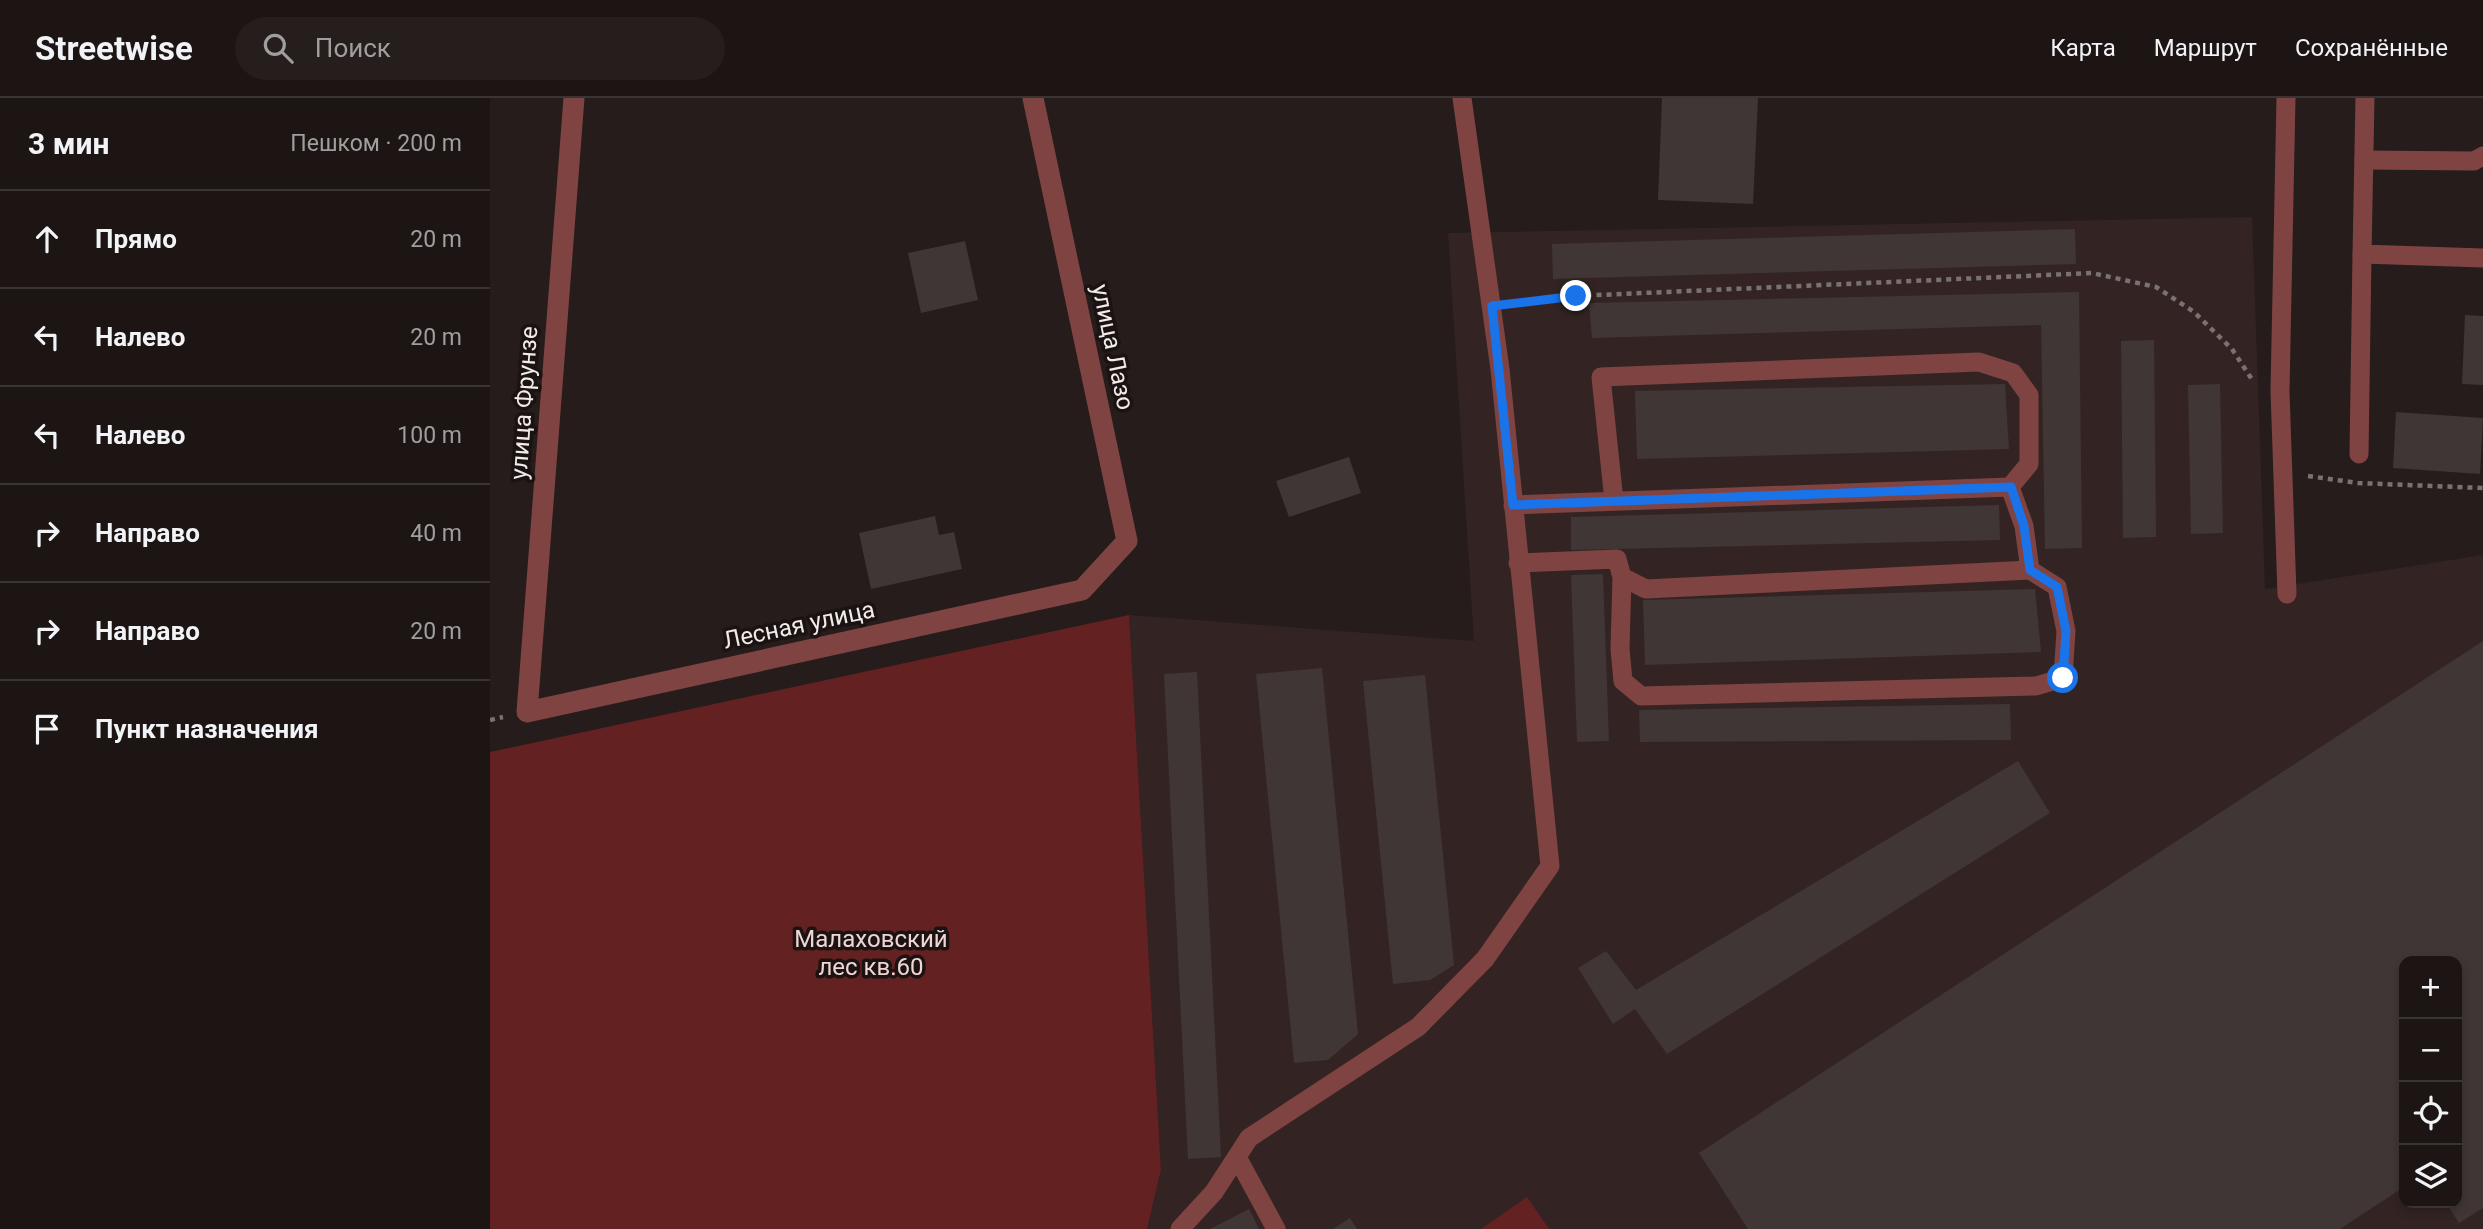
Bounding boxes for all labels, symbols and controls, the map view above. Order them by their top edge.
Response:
search box [235,17,725,80]
text: Streetwise [35,29,193,68]
icon: search [259,29,297,67]
text: Поиск [315,33,391,63]
text: Карта [2050,34,2116,62]
text: Маршрут [2154,34,2257,62]
text: Сохранённые [2295,34,2448,62]
text: 3 мин [28,126,109,161]
text: Пешком · 200 m [290,130,462,157]
icon: ahead [28,220,66,258]
text: Прямо [95,224,177,254]
text: 20 m [410,226,462,253]
route end [1560,280,1591,311]
street label: улица Лазо [1086,282,1140,412]
icon: left [28,318,66,356]
text: Налево [95,322,185,352]
text: 20 m [410,324,462,351]
street label: улица Фрунзе [505,325,543,481]
icon: left [28,416,66,454]
text: Налево [95,420,185,450]
text: 100 m [397,422,462,449]
icon: right [28,514,66,552]
text: Направо [95,518,200,548]
text: 40 m [410,520,462,547]
street label: Лесная улица [721,595,877,655]
icon: right [28,612,66,650]
text: Направо [95,616,200,646]
text: 20 m [410,618,462,645]
route start [2047,662,2078,693]
icon: arrive [28,710,66,748]
text: Пункт назначения [95,714,319,744]
park label: Малаховский лес кв.60 [794,925,948,981]
map controls [2399,956,2462,1208]
button: + [2399,956,2462,1019]
button: − [2399,1019,2462,1082]
button: locate [2399,1082,2462,1145]
button: layers [2399,1145,2462,1208]

